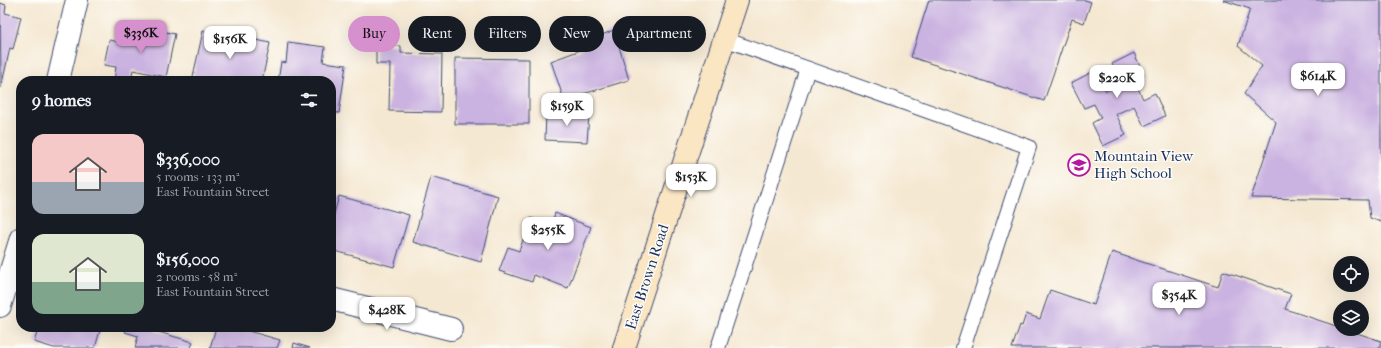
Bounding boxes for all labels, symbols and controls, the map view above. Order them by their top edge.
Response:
chip: Buy [348,16,400,52]
chip: Rent [408,16,466,52]
chip: Filters [474,16,541,52]
chip: New [549,16,604,52]
chip: Apartment [612,16,706,52]
pin: $336K [113,20,169,54]
text: $336K [124,25,158,40]
pin: $156K [202,26,258,60]
text: $156K [213,31,247,46]
pin: $614K [1290,63,1346,97]
pin: $220K [1089,65,1145,99]
text: $614K [1300,68,1336,83]
text: $220K [1098,70,1136,85]
icon: filters [298,89,320,111]
text: 9 homes [32,90,91,110]
pin: $159K [539,93,595,127]
text: $159K [550,98,584,113]
place label: Mountain View High School [1094,147,1194,182]
text: $336,000 [156,149,220,169]
icon: home [64,150,112,198]
school or university icon: Mountain View High School [1066,152,1092,178]
pin: $153K [663,164,719,198]
text: 5 rooms · 133 m² [156,169,239,184]
text: $153K [675,169,707,184]
text: East Fountain Street [156,184,270,199]
pin: $255K [520,217,576,251]
street label: East Brown Road [621,221,673,332]
text: $255K [531,222,565,237]
text: $156,000 [156,249,220,269]
icon: home [64,250,112,298]
map controls [1333,256,1369,336]
button: locate [1333,256,1369,292]
text: 2 rooms · 58 m² [156,269,237,284]
pin: $354K [1151,282,1207,316]
text: East Fountain Street [156,284,270,299]
text: $354K [1161,287,1197,302]
pin: $428K [359,297,415,331]
button: layers [1333,300,1369,336]
text: $428K [368,302,406,317]

